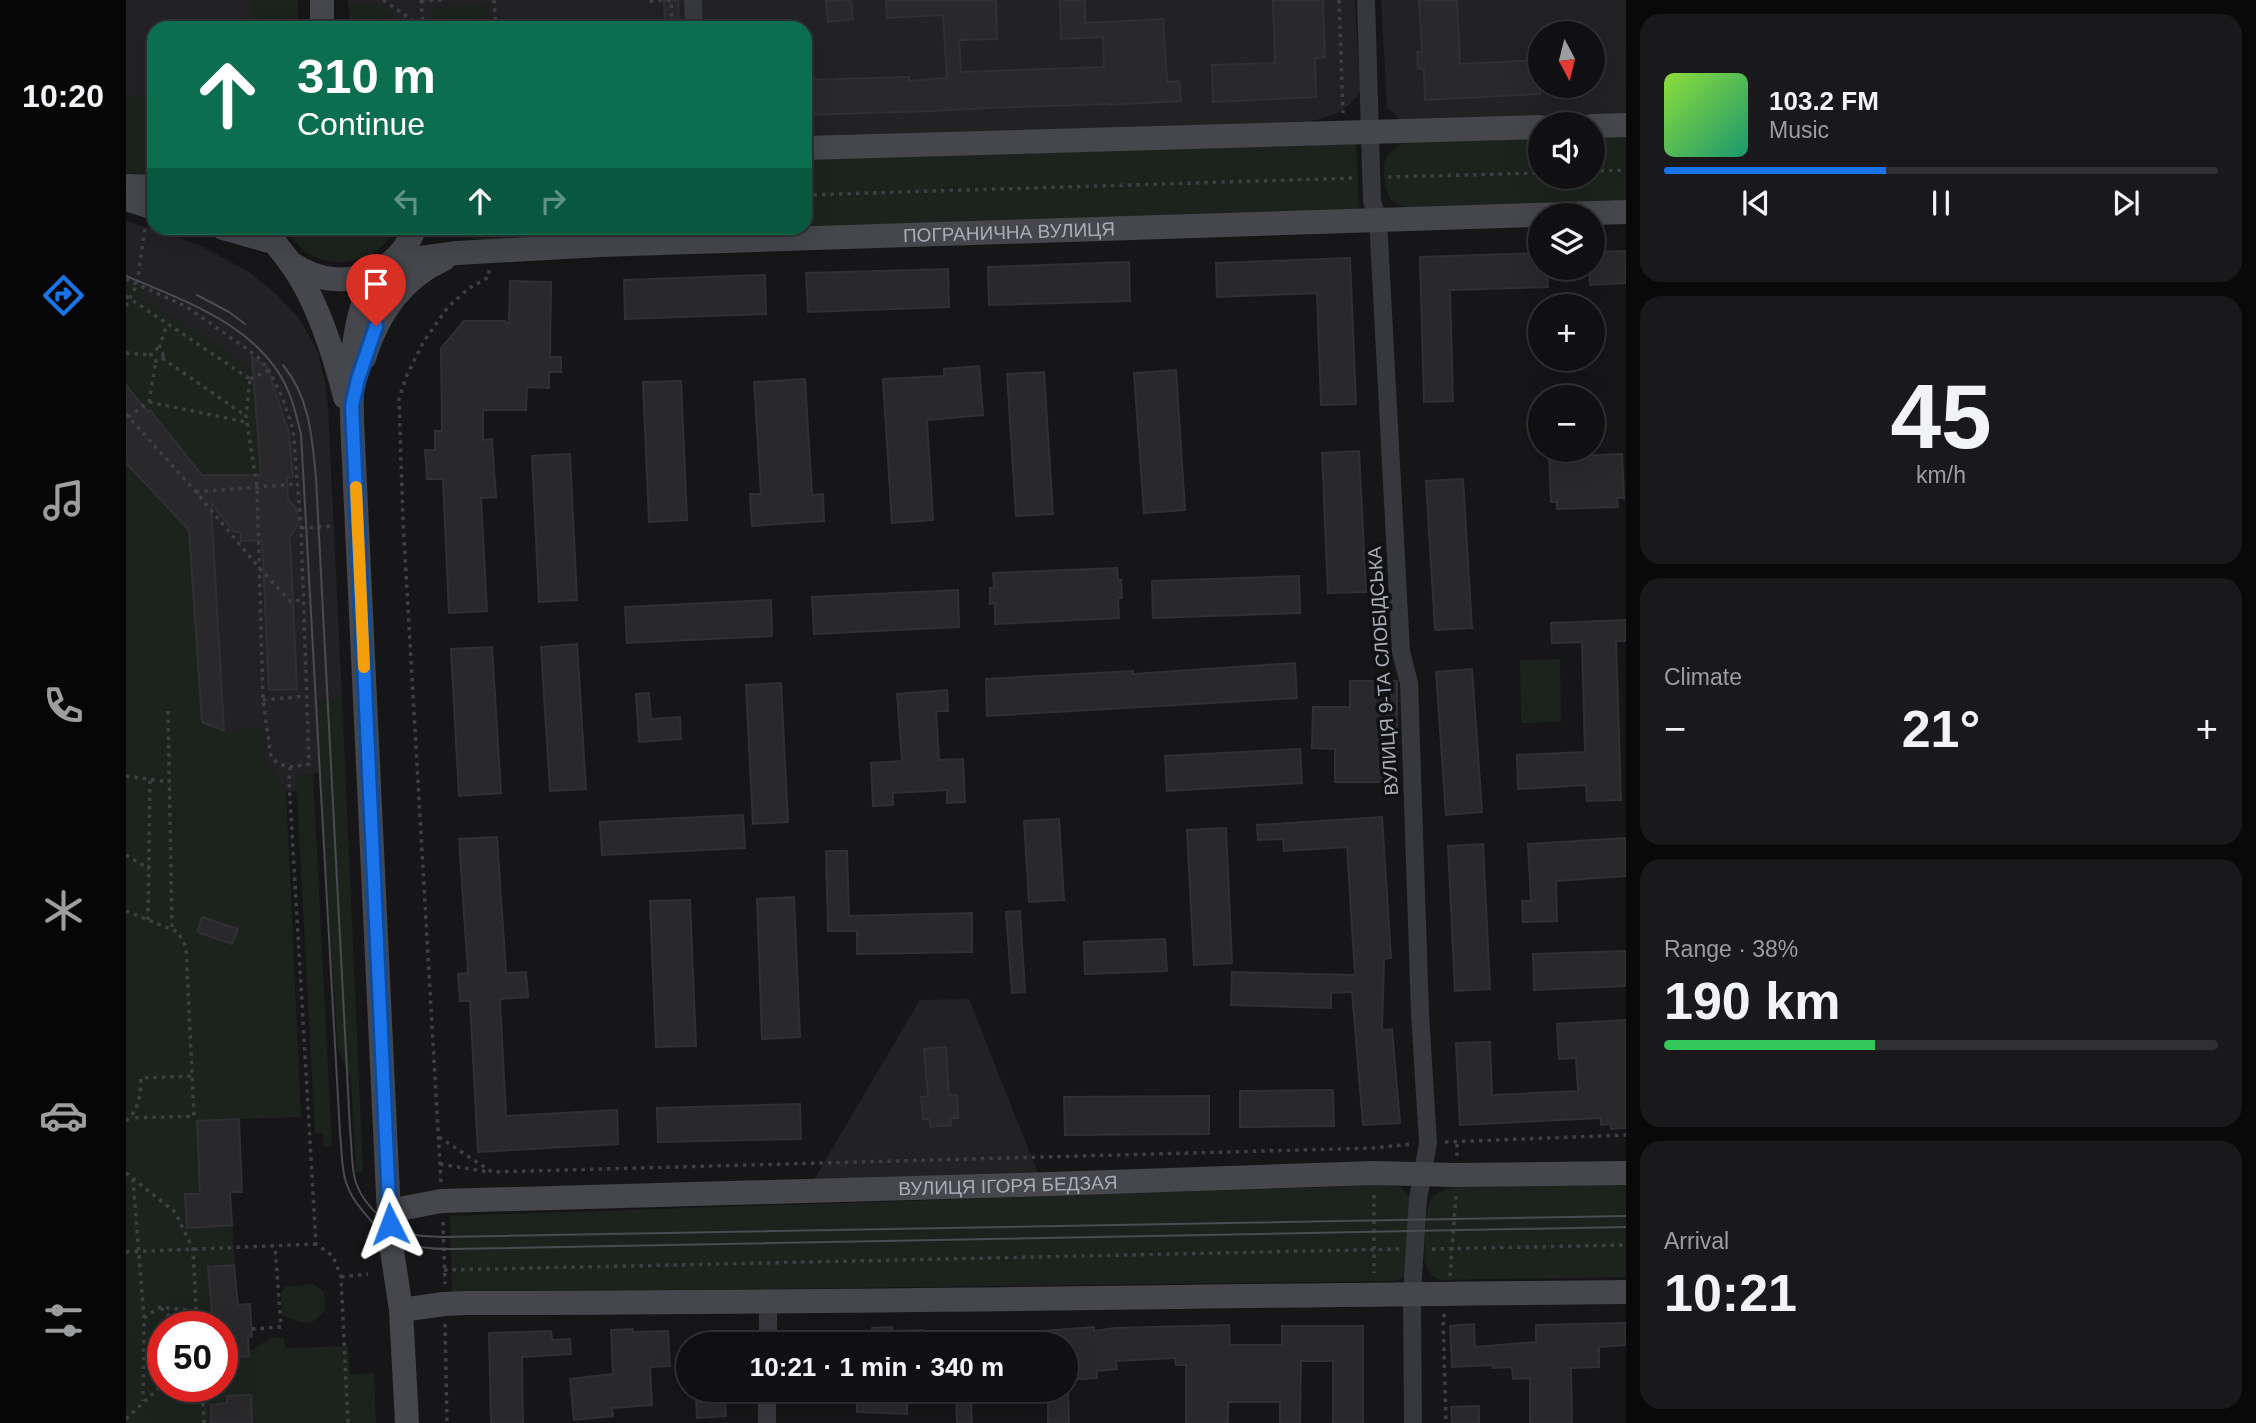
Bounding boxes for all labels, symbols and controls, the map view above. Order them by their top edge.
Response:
north arrow [1528,21,1605,98]
map controls [1528,21,1605,462]
icon: ahead [182,49,273,140]
text: 310 m [297,49,436,103]
text: 10:20 [22,78,104,114]
text: 103.2 FM [1769,86,1879,116]
text: Continue [297,106,425,142]
button: sound [1528,112,1605,189]
text: Music [1769,117,1829,143]
icon: left [388,182,426,220]
icon: ahead [461,182,499,220]
icon: right [534,182,572,220]
icon: previous [1737,184,1775,222]
icon: pause [1922,184,1960,222]
icon: next [2107,184,2145,222]
button: layers [1528,203,1605,280]
street label: ПОГРАНИЧНА ВУЛИЦЯ [903,218,1115,246]
pin [346,254,406,326]
icon: arrive [357,265,395,303]
icon: directions [39,271,88,320]
button: + [1528,294,1605,371]
text: 45 [1890,366,1992,467]
button: − [1528,385,1605,462]
text: km/h [1916,462,1966,488]
icon: music [39,476,88,525]
street label: ВУЛИЦЯ 9-ТА СЛОБІДСЬКА [1364,546,1402,796]
text: Climate [1664,664,1742,690]
icon: phone [39,681,88,730]
text: 21° [1902,700,1980,758]
text: − [1664,708,1686,750]
text: + [2196,708,2218,750]
icon: climate [39,886,88,935]
text: Range · 38% [1664,936,1798,962]
text: 190 km [1664,972,1840,1030]
icon: car [39,1091,88,1140]
street label: ВУЛИЦЯ ІГОРЯ БЕДЗАЯ [898,1171,1118,1199]
position arrow [353,1187,427,1261]
text: Arrival [1664,1228,1729,1254]
text: 10:21 [1664,1264,1797,1322]
icon: filters [39,1296,88,1345]
speed limit sign: 50 [147,1311,238,1402]
text: 10:21 · 1 min · 340 m [750,1352,1004,1382]

